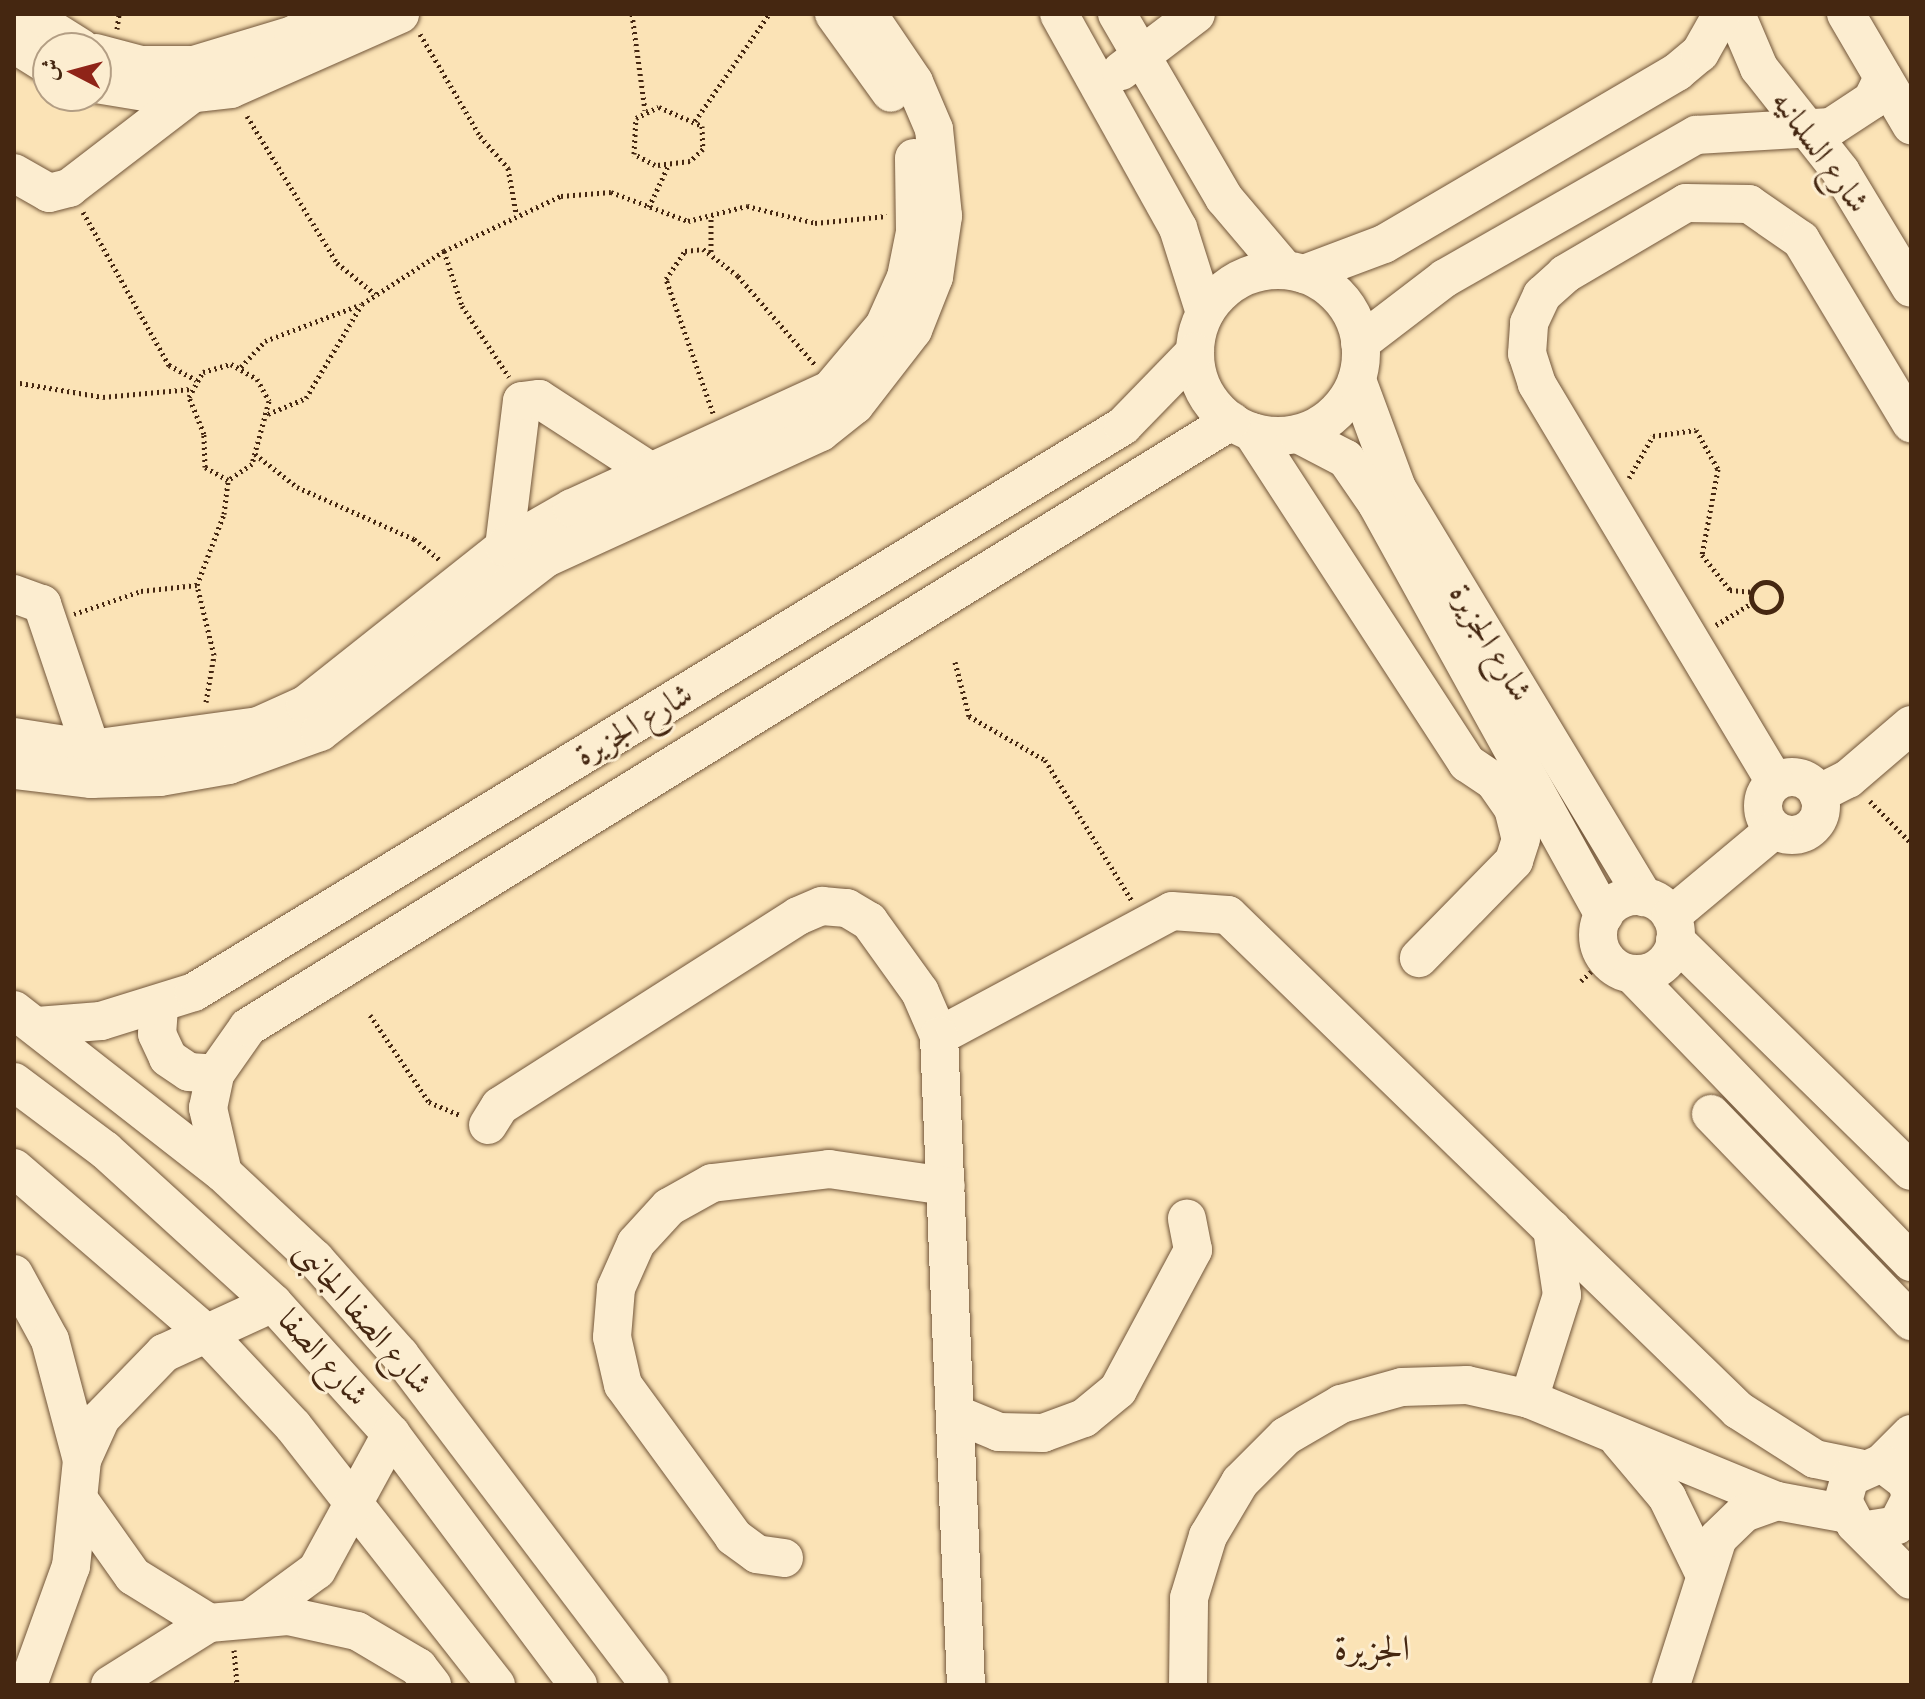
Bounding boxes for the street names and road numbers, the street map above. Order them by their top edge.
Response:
street label: شارع السلمانيه [1763,83,1877,221]
street label: شارع الجزيرة [1440,577,1540,709]
street label: شارع الجزيرة [568,675,700,775]
street label: شارع الصفا الجانبى [286,1233,440,1403]
street label: شارع الصفا [269,1301,377,1415]

